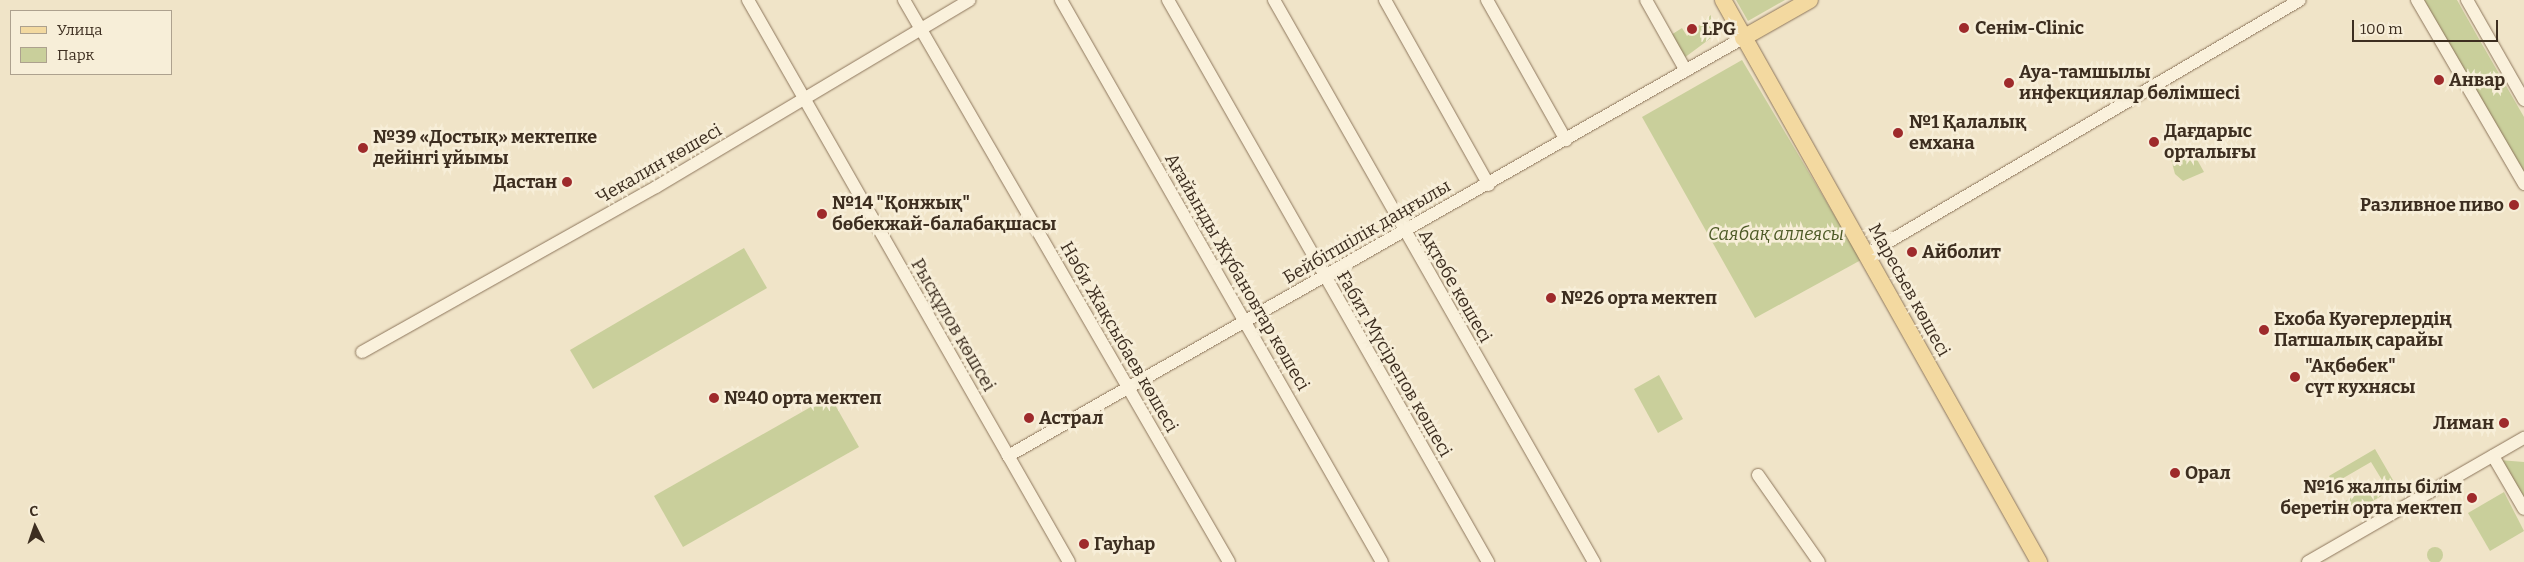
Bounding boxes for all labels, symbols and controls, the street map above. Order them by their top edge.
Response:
legend [10,10,172,75]
scale bar [2354,10,2500,42]
place label: Сенім-Clinic [1975,17,2084,39]
place label: LPG [1702,18,1736,40]
text: 100 m [2360,20,2403,38]
text: Улица [57,21,103,39]
marker: Сенім-Clinic [1957,21,1971,35]
marker: LPG [1686,23,1698,35]
text: Парк [57,46,94,64]
place label: Ауа-тамшылы инфекциялар бөлімшесі [2019,62,2240,104]
place label: Анвар [2449,69,2505,91]
marker: Анвар [2433,74,2445,86]
marker: Ауа-тамшылы инфекциялар бөлімшесі [2003,77,2015,89]
place label: №1 Қалалық емхана [1909,112,2026,154]
street label: Чекалин көшесі [593,119,725,209]
place label: Дағдарыс орталығы [2164,121,2256,163]
marker: №1 Қалалық емхана [1891,126,1905,140]
place label: №39 «Достық» мектепке дейінгі ұйымы [373,127,597,170]
marker: Дағдарыс орталығы [2148,136,2160,148]
marker: №39 «Достық» мектепке дейінгі ұйымы [357,142,369,154]
street label: Ағайынды Жұбановтар көшесі [1160,150,1314,394]
place label: Дастан [493,171,557,193]
street label: Бейбітшілік даңғылы [1279,175,1455,289]
marker: Дастан [561,176,573,188]
place label: №14 "Қонжық" бөбекжай-балабақшасы [832,193,1056,235]
place label: Разливное пиво [2360,194,2504,216]
marker: Разливное пиво [2508,199,2520,211]
marker: №14 "Қонжық" бөбекжай-балабақшасы [816,208,828,220]
street label: Маресьев көшесі [1864,220,1954,360]
park label: Саябақ аллеясы [1708,223,1844,245]
street label: Ақтөбе көшесі [1414,225,1496,347]
street label: Нәби Жақсыбаев көшесі [1056,238,1182,436]
place label: Айболит [1922,241,2001,263]
marker: Айболит [1906,246,1918,258]
street label: Рысқұлов көшсеі [906,255,1000,395]
street label: Ғабит Мүсірепов көшесі [1332,267,1456,461]
place label: №26 орта мектеп [1561,287,1717,309]
marker: №26 орта мектеп [1545,292,1557,304]
place label: Ехоба Куәгерлердің Патшалық сарайы [2274,309,2452,352]
marker: Ехоба Куәгерлердің Патшалық сарайы [2258,324,2270,336]
place label: "Ақбөбек" сүт кухнясы [2305,356,2415,398]
marker: "Ақбөбек" сүт кухнясы [2289,371,2301,383]
place label: №40 орта мектеп [724,387,882,409]
marker: №40 орта мектеп [708,392,720,404]
place label: Астрал [1039,407,1103,429]
marker: Астрал [1023,412,1035,424]
place label: Лиман [2433,412,2494,434]
marker: Лиман [2498,417,2510,429]
place label: Орал [2185,462,2231,484]
marker: Орал [2169,467,2181,479]
place label: №16 жалпы білім беретін орта мектеп [2280,477,2462,520]
marker: №16 жалпы білім беретін орта мектеп [2466,492,2478,504]
north arrow [10,502,60,552]
text: С [29,503,39,520]
place label: Гауhар [1094,533,1155,555]
marker: Гауhар [1078,538,1090,550]

